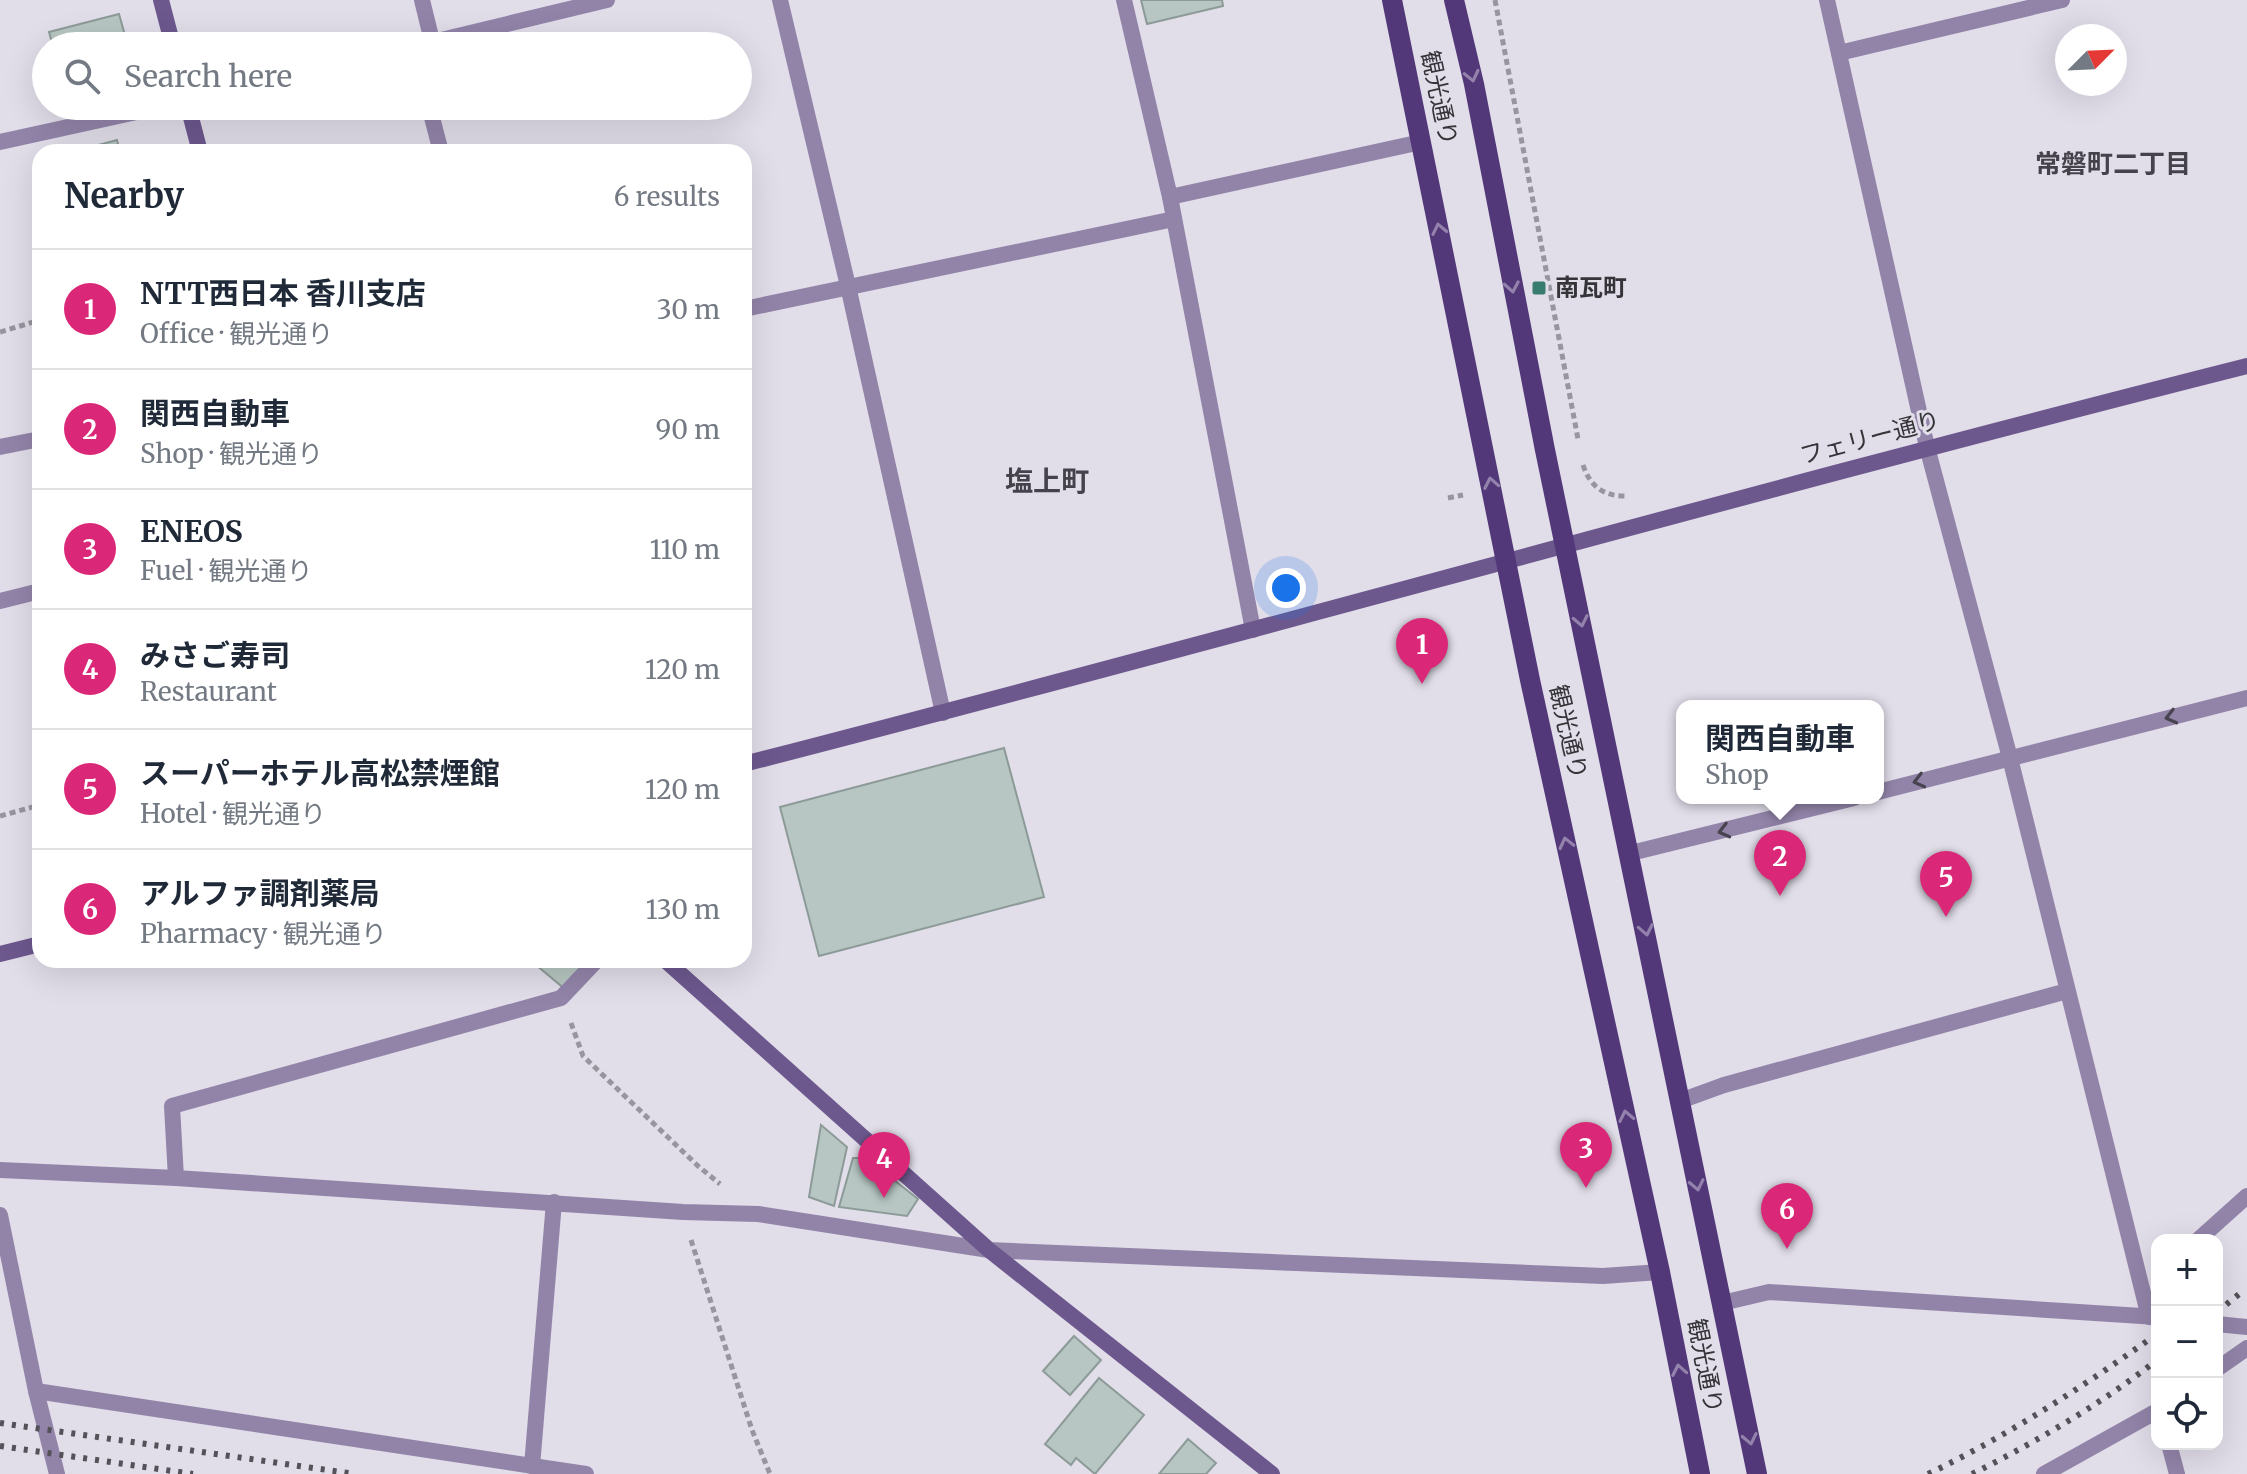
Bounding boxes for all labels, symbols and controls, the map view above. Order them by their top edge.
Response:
north arrow [2055,24,2127,96]
search box [32,32,752,120]
street label: 観光通り [1414,48,1465,148]
icon: search [60,54,104,98]
text: Search here [124,57,292,95]
one-way arrow [1463,68,1480,82]
district label: 常磐町二丁目 [2035,147,2191,180]
text: Nearby [64,175,184,217]
text: 6 results [614,180,720,213]
one-way arrow [1431,222,1448,236]
place label: 南瓦町 [1555,272,1627,303]
text: NTT西日本 香川支店 [140,274,426,312]
marker: 南瓦町 [1530,279,1548,297]
one-way arrow [1503,281,1520,294]
text: 1 [84,293,96,326]
text: 30 m [657,293,720,326]
text: Office · 観光通り [140,317,333,350]
text: 関西自動車 [140,394,290,432]
street label: フェリー通り [1796,404,1943,471]
text: 2 [82,413,98,446]
text: 90 m [656,413,720,446]
text: Shop · 観光通り [140,437,323,470]
district label: 塩上町 [1005,463,1089,499]
one-way arrow [1483,477,1500,491]
text: ENEOS [140,512,243,550]
text: 3 [83,533,97,566]
text: 110 m [650,533,720,566]
text: Fuel · 観光通り [140,554,313,587]
your location [1266,568,1306,608]
one-way arrow [1572,614,1589,628]
pin: 1 [1396,618,1448,684]
text: みさご寿司 [140,636,290,674]
text: 4 [82,653,98,686]
text: 120 m [645,653,720,686]
text: Restaurant [140,675,277,708]
street label: 観光通り [1543,682,1594,782]
popup [1676,700,1884,804]
one-way arrow [2165,707,2179,724]
text: 関西自動車 [1705,719,1855,757]
text: スーパーホテル高松禁煙館 [140,754,500,792]
text: Shop [1705,758,1769,791]
one-way arrow [1913,772,1927,789]
text: 5 [82,773,98,806]
text: 120 m [645,773,720,806]
text: Hotel · 観光通り [140,797,326,830]
one-way arrow [1718,822,1732,839]
pin: 2 [1754,830,1806,896]
one-way arrow [1558,837,1575,851]
pin: 5 [1920,851,1972,917]
text: アルファ調剤薬局 [140,874,380,912]
text: 6 [82,893,98,926]
text: 130 m [646,893,720,926]
text: Pharmacy · 観光通り [140,917,387,950]
one-way arrow [1636,923,1653,937]
one-way arrow [1618,1109,1635,1123]
pin: 3 [1560,1122,1612,1188]
pin: 4 [858,1132,910,1198]
one-way arrow [1688,1178,1705,1191]
pin: 6 [1761,1183,1813,1249]
map controls [2151,1234,2223,1450]
button: + [2151,1234,2223,1306]
button: − [2151,1306,2223,1378]
street label: 観光通り [1681,1316,1730,1416]
one-way arrow [1671,1364,1688,1377]
button: locate [2151,1378,2223,1450]
one-way arrow [1741,1432,1758,1446]

